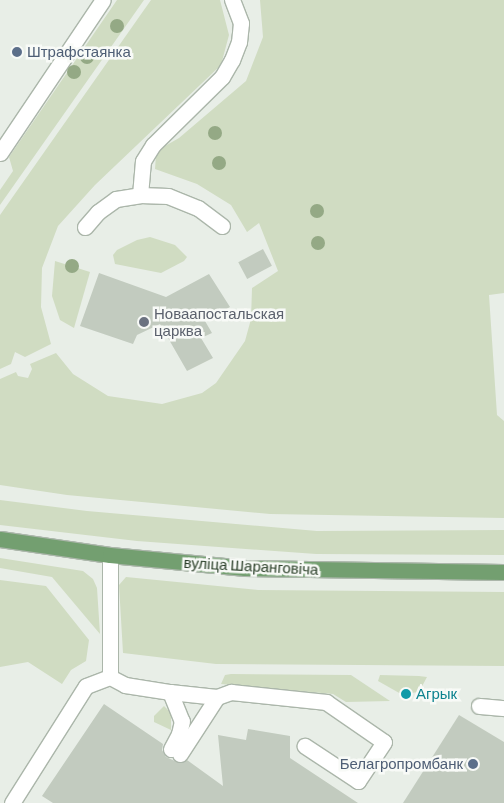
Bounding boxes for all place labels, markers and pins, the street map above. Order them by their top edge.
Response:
place label: Штрафстаянка [27,43,131,61]
marker: Штрафстаянка [11,46,23,58]
place label: Новаапостальская царква [154,304,284,339]
marker: Новаапостальская царква [138,316,150,328]
place label: Агрык [416,685,457,703]
marker: Агрык [400,688,412,700]
place label: Белагропромбанк [340,755,463,773]
marker: Белагропромбанк [467,758,479,770]

